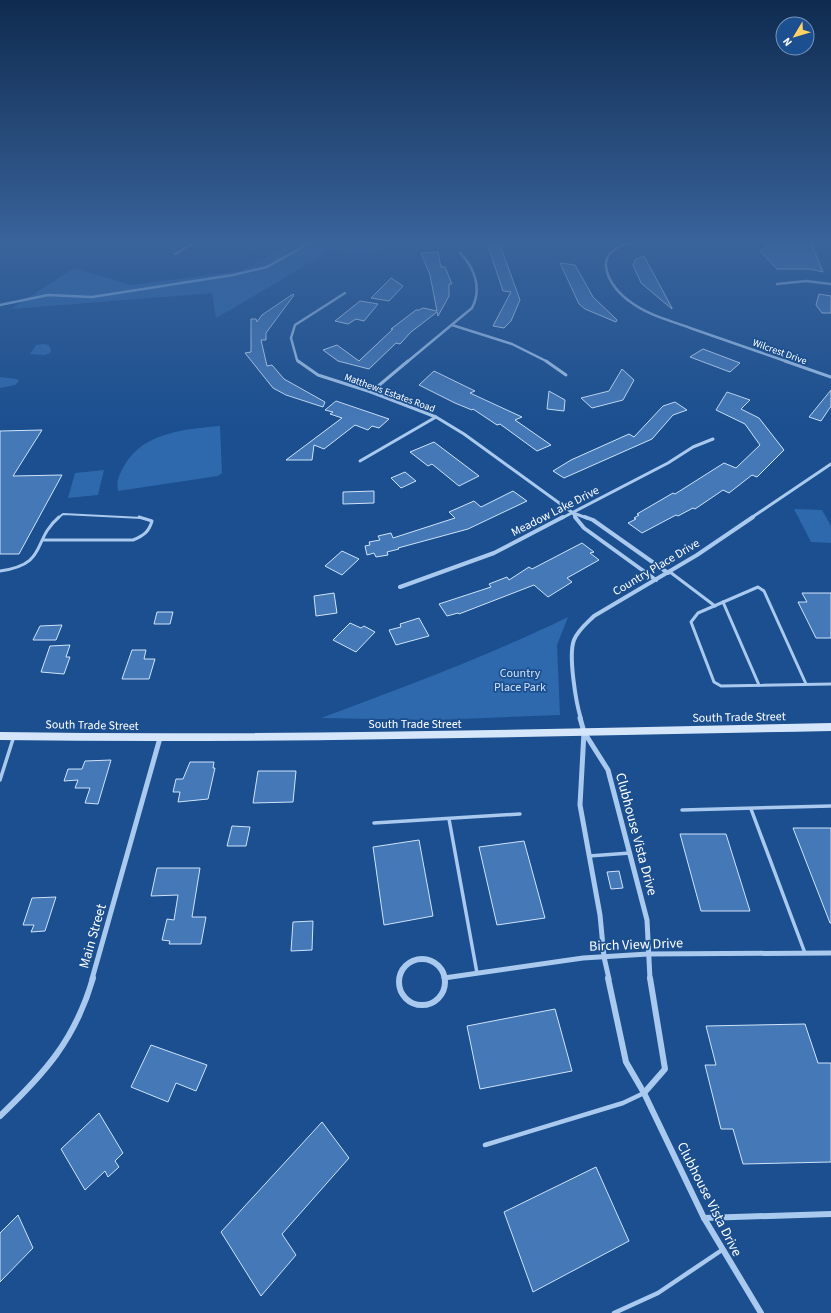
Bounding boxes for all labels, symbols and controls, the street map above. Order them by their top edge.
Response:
north arrow [775,16,815,56]
text: N [779,34,796,49]
street label: Wilcrest Drive [751,336,809,368]
street label: Matthews Estates Road [342,370,437,416]
street label: Meadow Lake Drive [508,482,602,541]
street label: Country Place Drive [610,535,703,600]
park label: Country Place Park [494,665,546,696]
street label: South Trade Street [692,708,786,727]
street label: South Trade Street [45,716,139,735]
street label: South Trade Street [368,716,462,733]
street label: Clubhouse Vista Drive [610,771,662,898]
street label: Main Street [74,901,112,971]
street label: Birch View Drive [589,933,683,957]
street label: Clubhouse Vista Drive [672,1139,747,1260]

